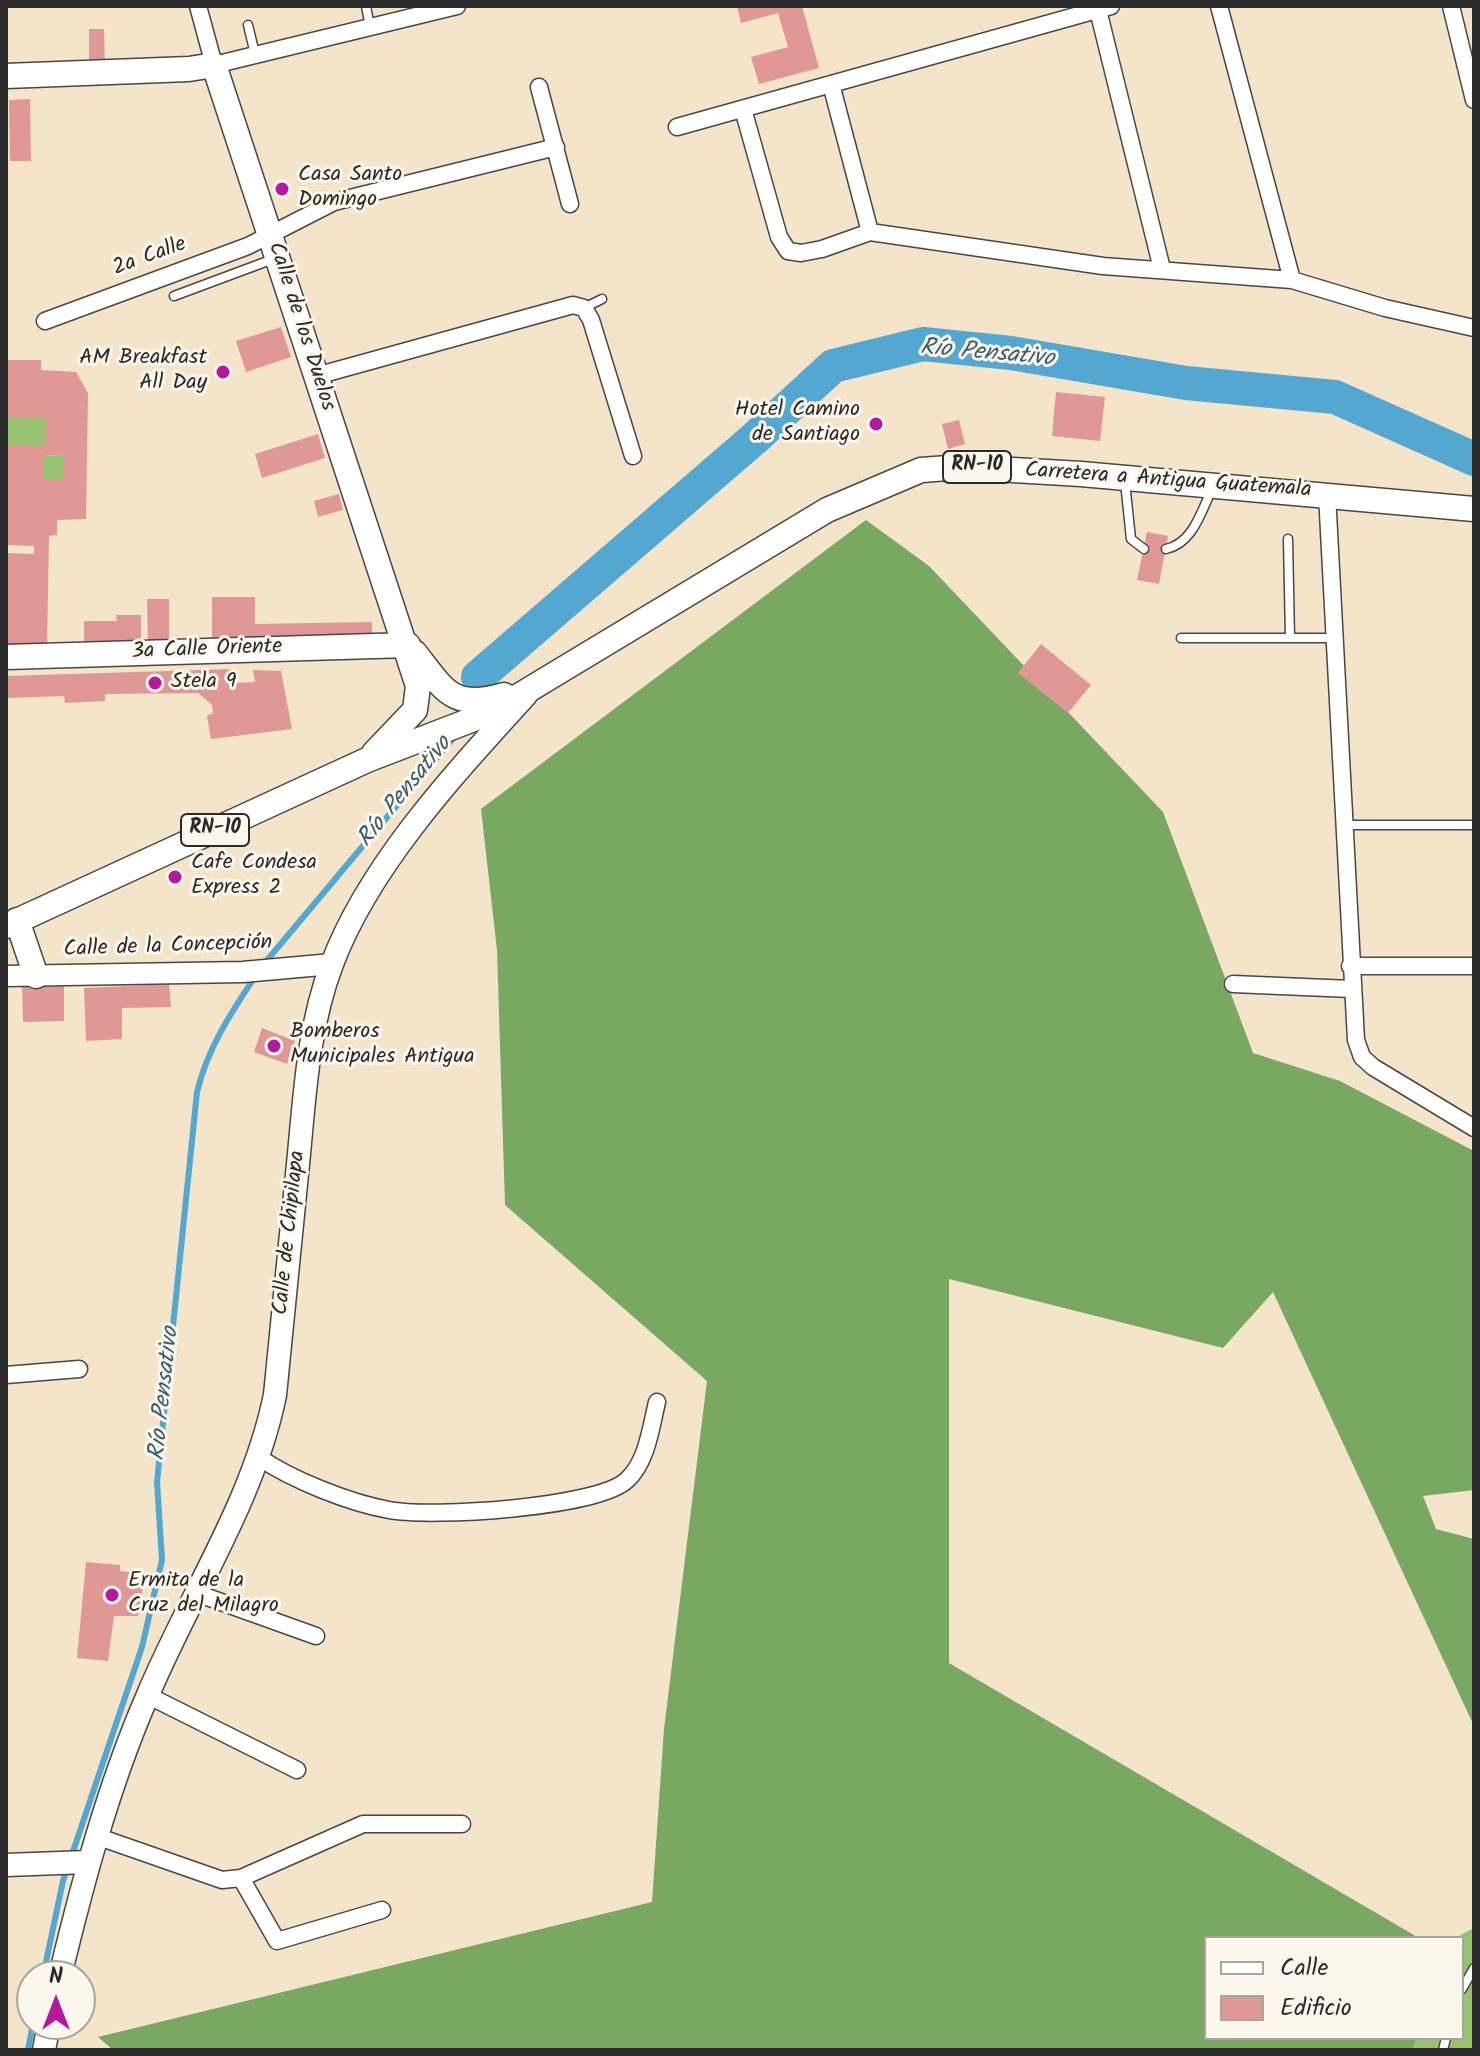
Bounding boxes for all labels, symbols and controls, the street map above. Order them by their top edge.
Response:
place label: Casa Santo Domingo [298,163,402,214]
marker: Casa Santo Domingo [273,180,291,198]
street label: 2a Calle [110,233,190,283]
street label: Calle de los Duelos [260,239,340,415]
water label: Río Pensativo [919,335,1055,375]
place label: AM Breakfast All Day [79,346,207,398]
marker: AM Breakfast All Day [214,363,232,381]
place label: Hotel Camino de Santiago [735,398,860,450]
marker: Hotel Camino de Santiago [867,415,885,433]
road number: RN-10 [943,451,1011,483]
street label: Carretera a Antigua Guatemala [1024,459,1312,505]
street label: 3a Calle Oriente [131,635,283,667]
place label: Stela 9 [171,670,236,696]
marker: Stela 9 [146,674,164,692]
water label: Río Pensativo [353,732,459,854]
road number: RN-10 [181,814,249,846]
place label: Cafe Condesa Express 2 [191,851,317,902]
marker: Cafe Condesa Express 2 [166,868,184,886]
street label: Calle de la Concepción [63,931,273,965]
place label: Bomberos Municipales Antigua [290,1020,474,1072]
marker: Bomberos Municipales Antigua [265,1037,283,1055]
street label: Calle de Chipilapa [269,1149,313,1317]
water label: Río Pensativo [145,1326,187,1462]
place label: Ermita de la Cruz del Milagro [128,1569,279,1620]
marker: Ermita de la Cruz del Milagro [103,1586,121,1604]
legend [1204,1936,1464,2040]
text: Calle [1280,1949,1328,1988]
north arrow [16,1960,96,2040]
text: N [49,1960,63,1995]
text: Edificio [1280,1989,1352,2028]

